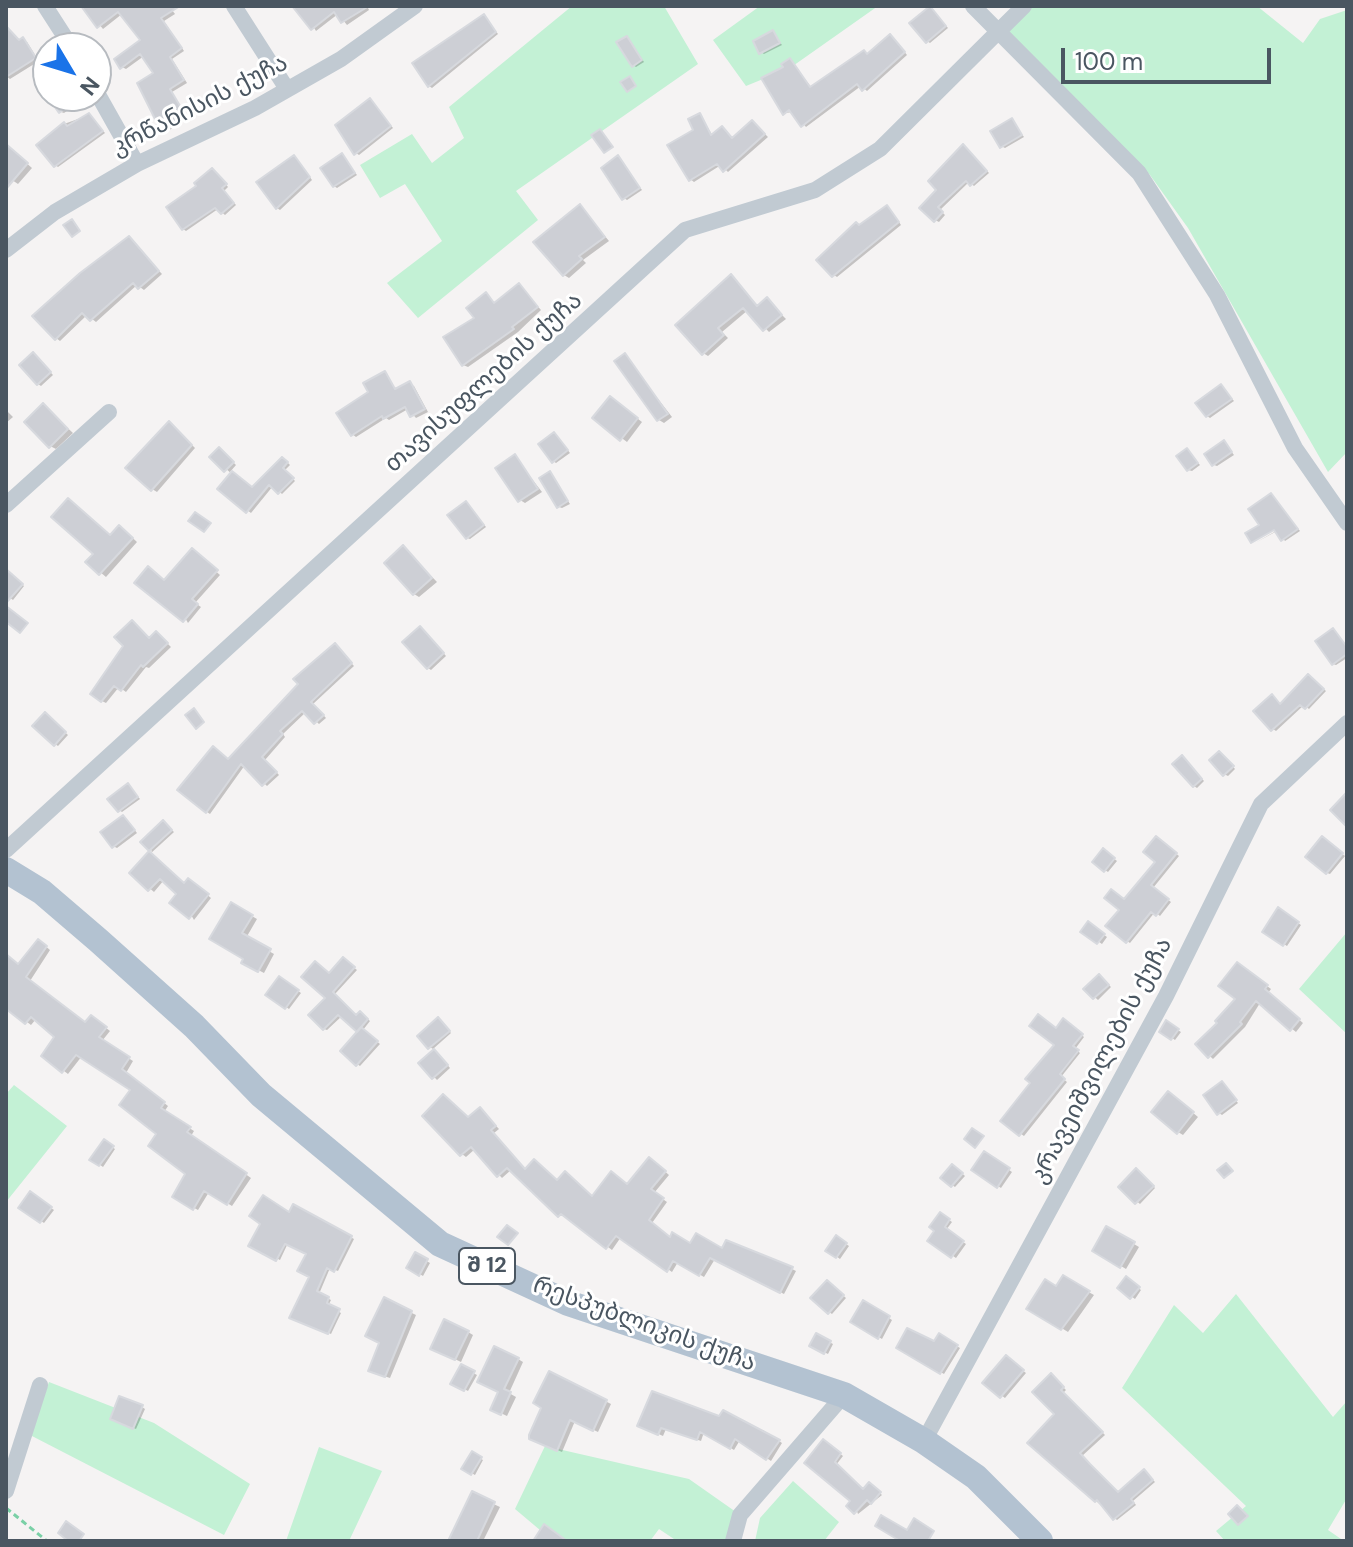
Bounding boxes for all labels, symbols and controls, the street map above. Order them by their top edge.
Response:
north arrow [32,32,112,112]
scale bar [1065,32,1275,82]
text: 100 m [1075,46,1143,77]
street label: კრწანისის ქუჩა [107,49,293,163]
text: N [73,71,106,101]
street label: თავისუფლების ქუჩა [379,287,589,479]
street label: კრავეიშვილების ქუჩა [1025,933,1179,1189]
road number: შ 12 [459,1248,515,1284]
street label: რესპუბლიკის ქუჩა [529,1271,759,1379]

